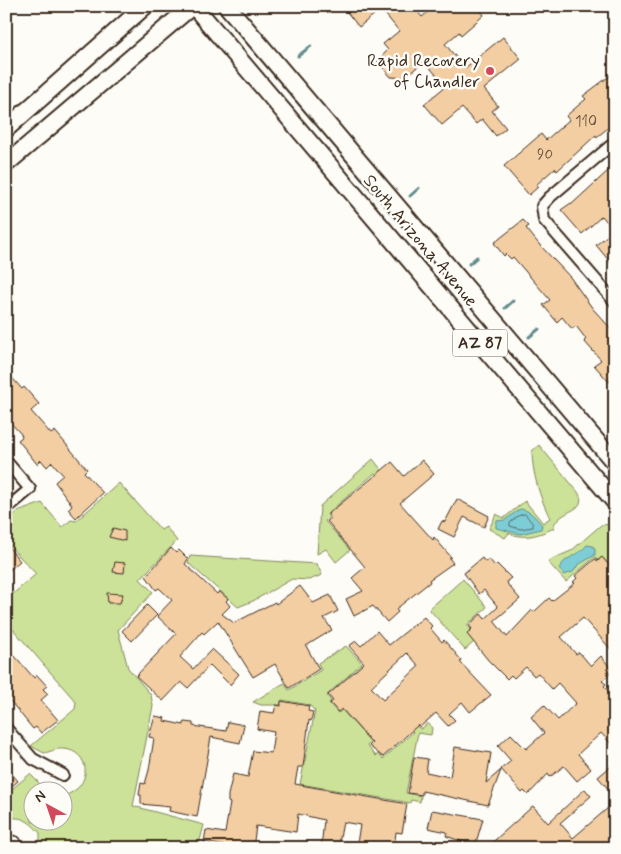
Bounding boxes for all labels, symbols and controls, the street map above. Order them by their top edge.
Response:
place label: Rapid Recovery of Chandler [367,49,480,94]
marker: Rapid Recovery of Chandler [484,65,496,77]
house number: 110 [575,112,597,132]
house number: 90 [537,145,553,165]
street label: South Arizona Avenue [357,170,483,312]
road number: AZ 87 [452,329,508,356]
north arrow [22,782,72,832]
text: N [31,787,50,807]

